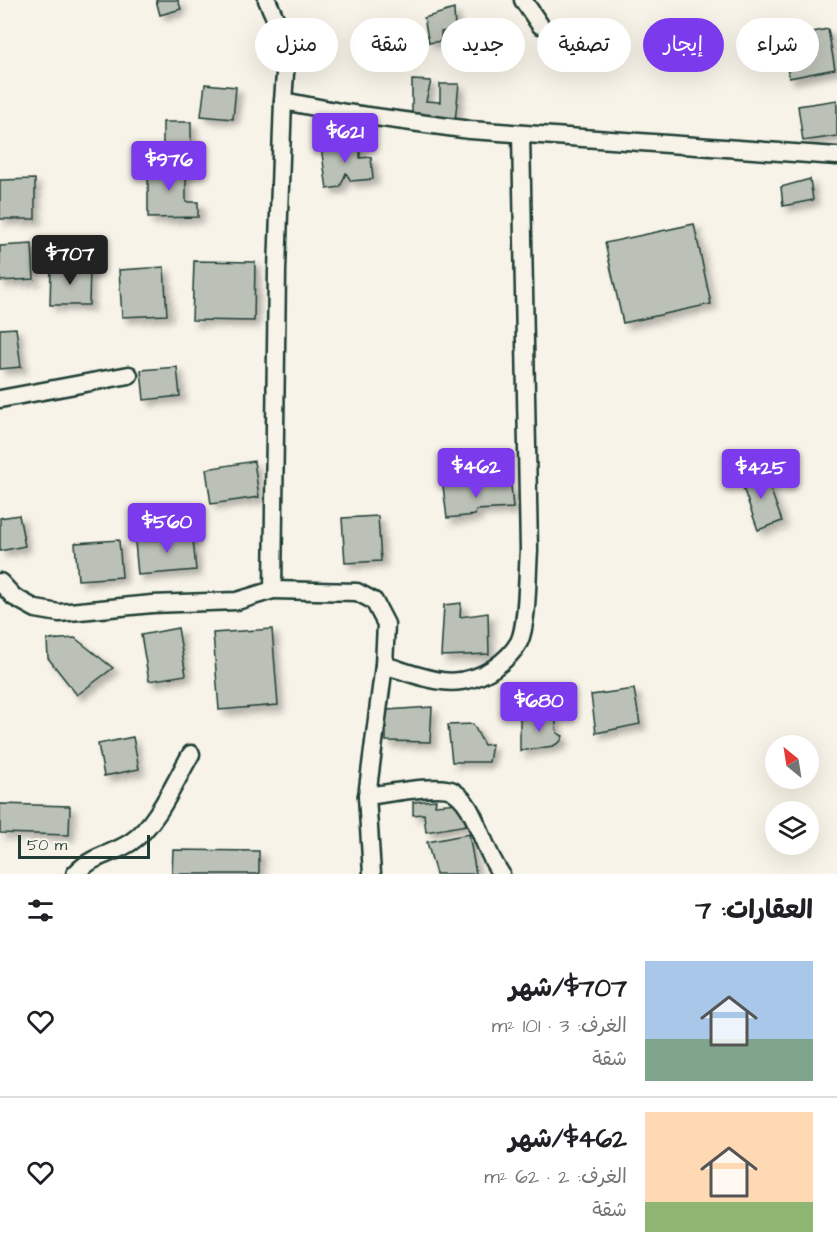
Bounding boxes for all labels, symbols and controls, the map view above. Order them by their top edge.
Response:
chip: منزل [255,18,338,72]
chip: شقة [350,18,429,72]
chip: جديد [441,18,525,72]
chip: تصفية [537,18,631,72]
chip: إيجار [643,18,724,72]
chip: شراء [736,18,819,72]
pin: $621 [309,113,381,164]
text: $621 [326,118,364,146]
pin: $976 [133,141,205,192]
text: $976 [145,146,193,174]
pin: $707 [34,235,106,286]
text: $707 [46,240,94,268]
pin: $462 [440,448,512,499]
pin: $425 [725,449,797,500]
text: $462 [452,453,500,481]
text: $425 [736,454,786,482]
pin: $560 [131,503,203,554]
text: $560 [142,508,192,536]
pin: $680 [503,682,575,733]
text: $680 [514,687,564,715]
north arrow [765,735,819,789]
map controls [765,735,819,855]
button: layers [765,801,819,855]
scale bar [18,832,150,860]
text: 50 m [27,834,67,856]
text: العقارات: 7 [695,892,813,928]
icon: filters [24,894,57,927]
text: $707/شهر [509,970,627,1006]
icon: home [693,985,765,1057]
icon: heart [24,1005,57,1038]
text: الغرف: 3 · 101 m² [492,1012,627,1040]
text: شقة [592,1045,627,1073]
text: $462/شهر [509,1121,627,1157]
icon: home [693,1136,765,1208]
icon: heart [24,1156,57,1189]
text: الغرف: 2 · 62 m² [484,1163,627,1191]
text: شقة [592,1196,627,1224]

